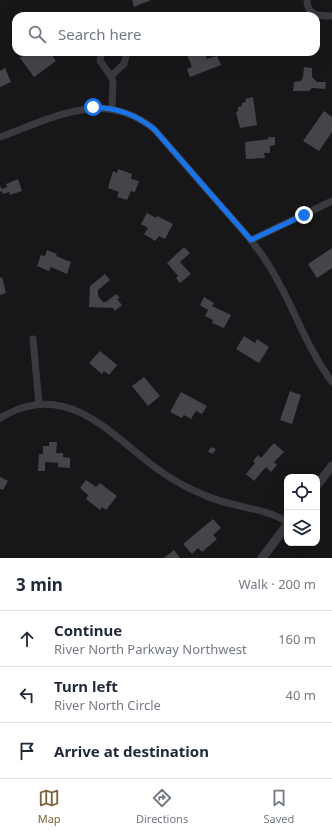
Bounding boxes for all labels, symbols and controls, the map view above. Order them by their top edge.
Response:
search box [12,12,320,56]
icon: search [26,23,48,45]
text: Search here [58,24,141,44]
route start [84,98,102,116]
route end [295,206,313,224]
map controls [284,474,320,546]
button: locate [284,474,320,510]
button: layers [284,510,320,546]
text: 3 min [16,573,63,596]
text: Walk · 200 m [238,575,316,593]
text: Continue [54,620,122,640]
icon: ahead [16,628,38,650]
text: 160 m [278,630,316,648]
text: River North Parkway Northwest [54,640,247,658]
text: Turn left [54,676,118,696]
icon: left [16,684,38,706]
text: 40 m [286,686,316,704]
text: River North Circle [54,696,161,714]
icon: arrive [16,740,38,762]
text: Arrive at destination [54,741,209,761]
tab: Map [38,787,61,826]
tab: Directions [136,787,188,826]
tab: Saved [264,787,294,826]

